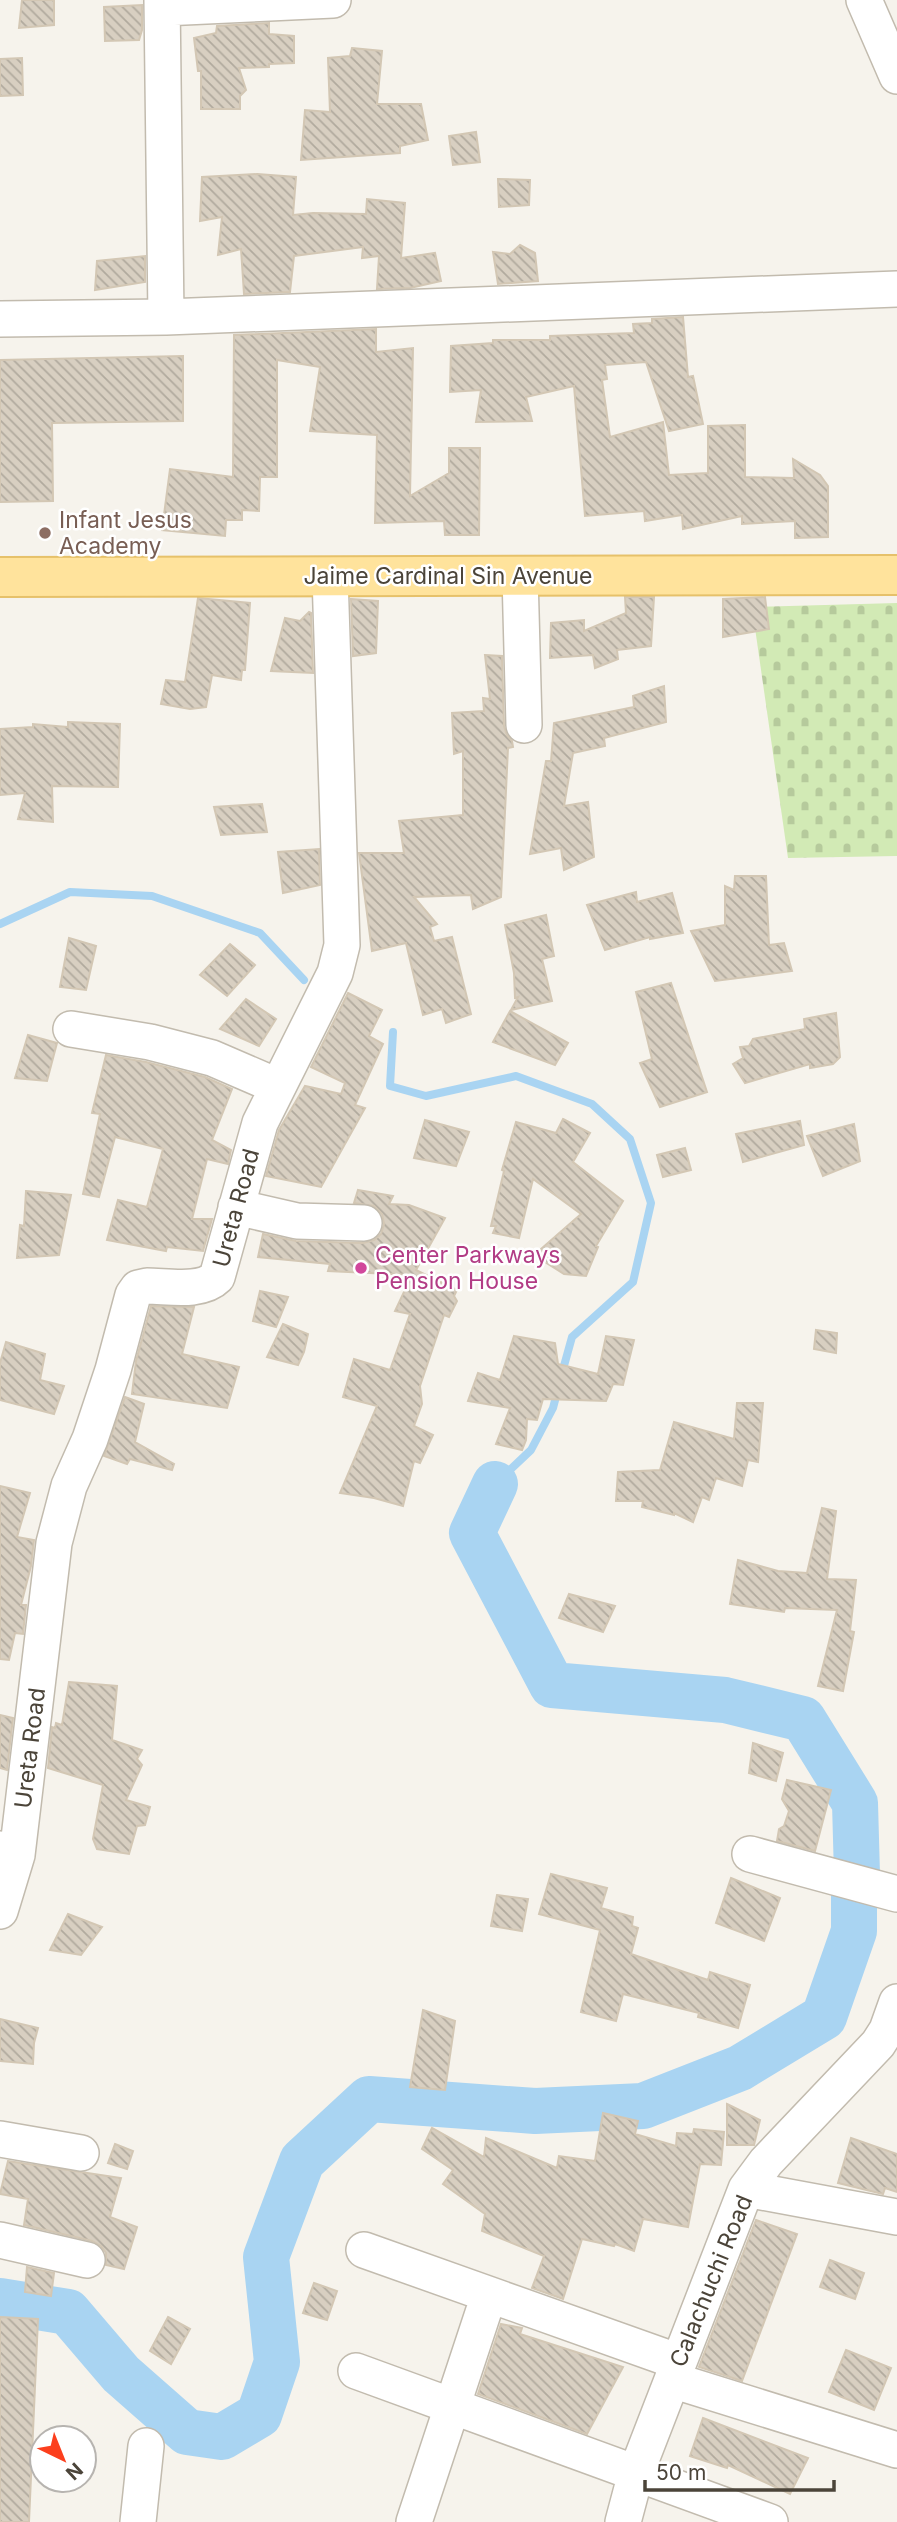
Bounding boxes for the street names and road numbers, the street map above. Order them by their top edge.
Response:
street label: Jaime Cardinal Sin Avenue [303,562,593,590]
street label: Ureta Road [207,1146,265,1270]
street label: Ureta Road [9,1686,51,1810]
street label: Calachuchi Road [664,2191,758,2371]

